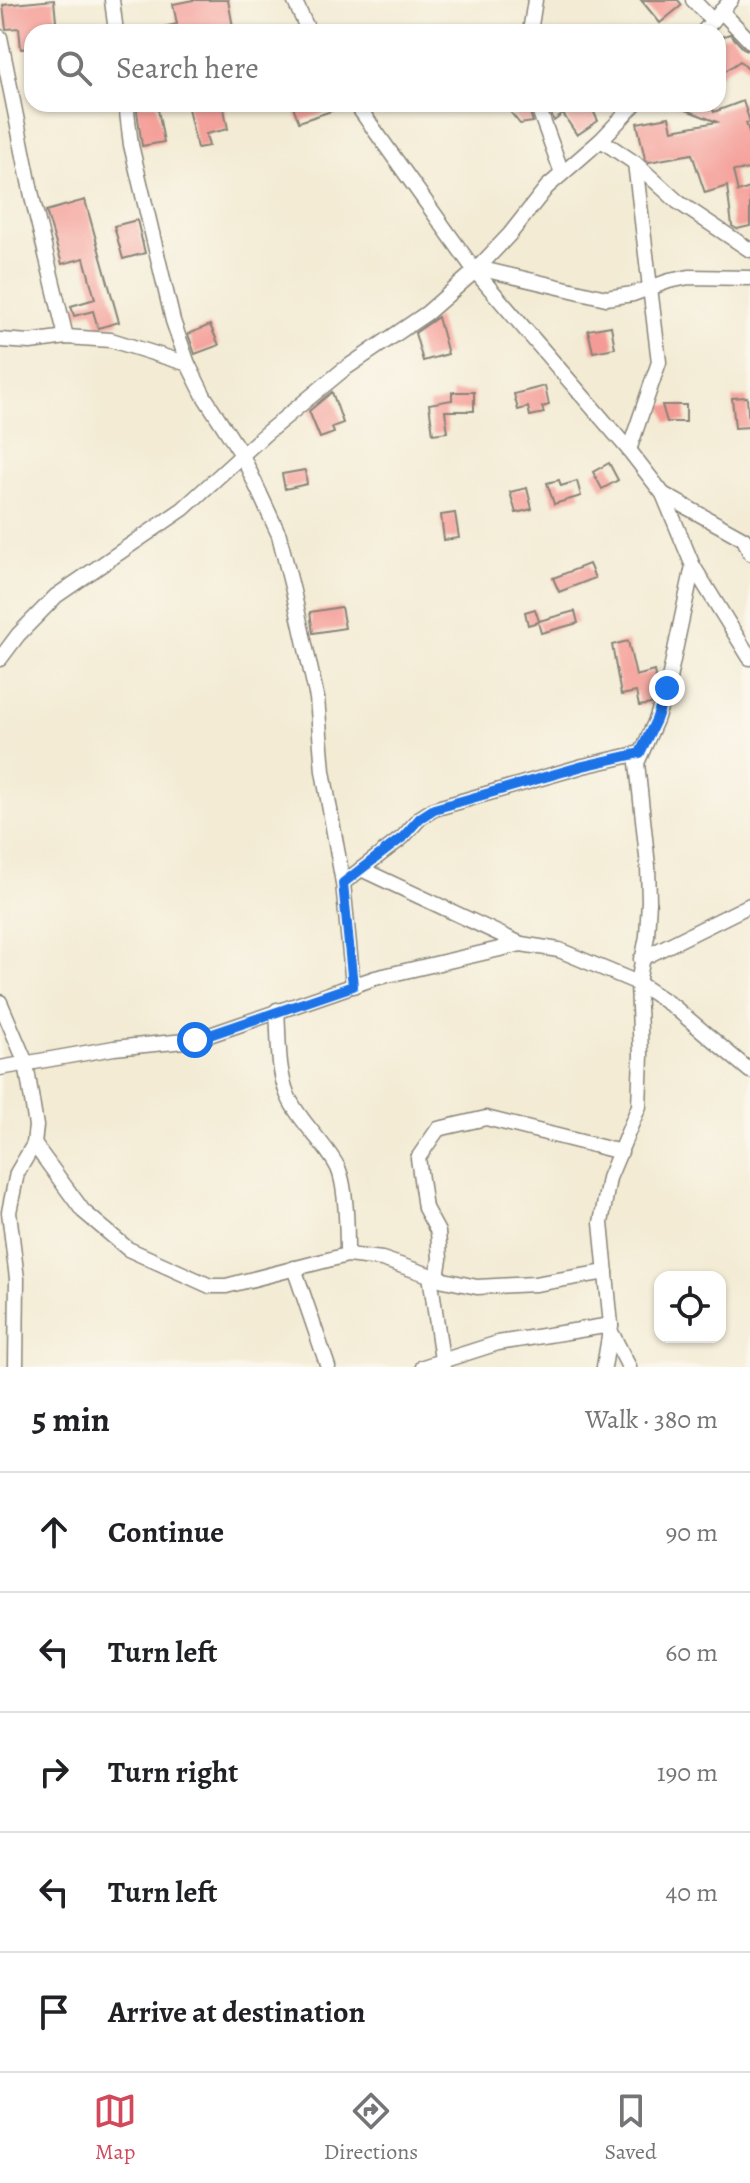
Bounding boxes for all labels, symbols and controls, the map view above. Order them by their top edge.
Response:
search box [24,24,726,112]
icon: search [52,46,96,90]
text: Search here [116,48,259,88]
route end [649,670,685,706]
route start [177,1022,213,1058]
map controls [654,1271,726,1343]
button: locate [654,1271,726,1343]
text: 5 min [32,1396,110,1443]
text: Walk · 380 m [585,1402,718,1437]
icon: ahead [32,1510,76,1554]
text: Continue [108,1512,224,1552]
text: 90 m [666,1515,718,1550]
icon: left [32,1630,76,1674]
text: Turn left [108,1632,217,1672]
text: 60 m [665,1635,718,1670]
icon: right [32,1750,76,1794]
text: Turn right [108,1752,238,1792]
text: 190 m [657,1755,718,1790]
icon: left [32,1870,76,1914]
text: Turn left [108,1872,217,1912]
text: 40 m [666,1875,718,1910]
icon: arrive [32,1990,76,2034]
text: Arrive at destination [108,1992,365,2032]
tab: Map [93,2089,137,2167]
tab: Directions [324,2089,418,2167]
tab: Saved [605,2089,657,2167]

